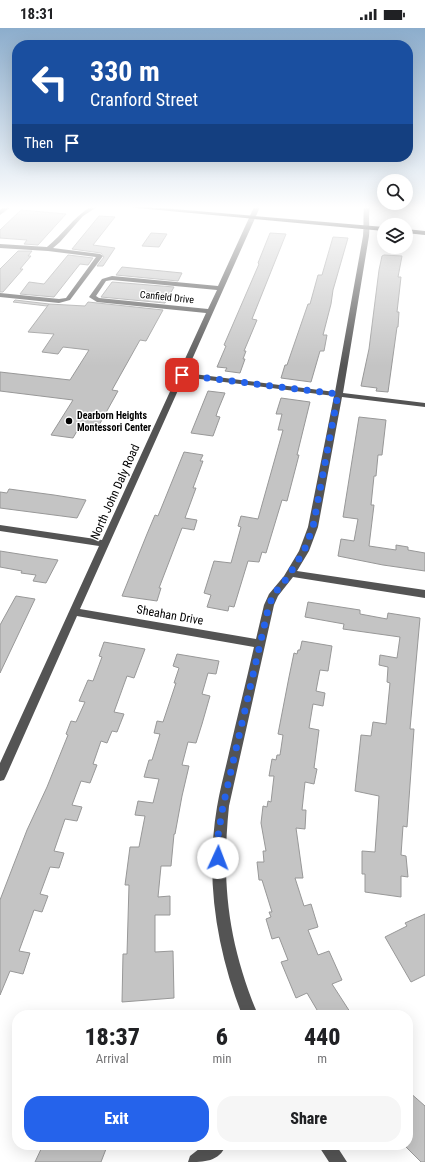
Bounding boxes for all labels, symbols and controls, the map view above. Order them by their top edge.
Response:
text: 18:31 [20,5,54,23]
text: 330 m [90,55,160,88]
icon: left [24,56,76,108]
text: Cranford Street [90,89,198,110]
icon: arrive [61,132,83,154]
text: Then [24,134,53,152]
map controls [377,174,413,254]
button: search [377,174,413,210]
button: layers [377,218,413,254]
street label: Canfield Drive [139,289,195,305]
pin [165,358,199,392]
icon: arrive [171,364,193,386]
place label: Dearborn Heights Montessori Center [77,410,152,433]
marker: Dearborn Heights Montessori Center [64,416,74,426]
street label: North John Daly Road [88,442,142,542]
street label: Sheahan Drive [136,602,205,628]
position arrow [197,837,239,879]
text: 18:37 [84,1023,140,1051]
text: 6 [216,1023,228,1051]
text: 440 [304,1023,341,1051]
text: Arrival [96,1051,129,1066]
text: min [212,1051,232,1066]
text: m [317,1051,327,1066]
button: Exit [24,1096,209,1142]
button: Share [217,1096,401,1142]

